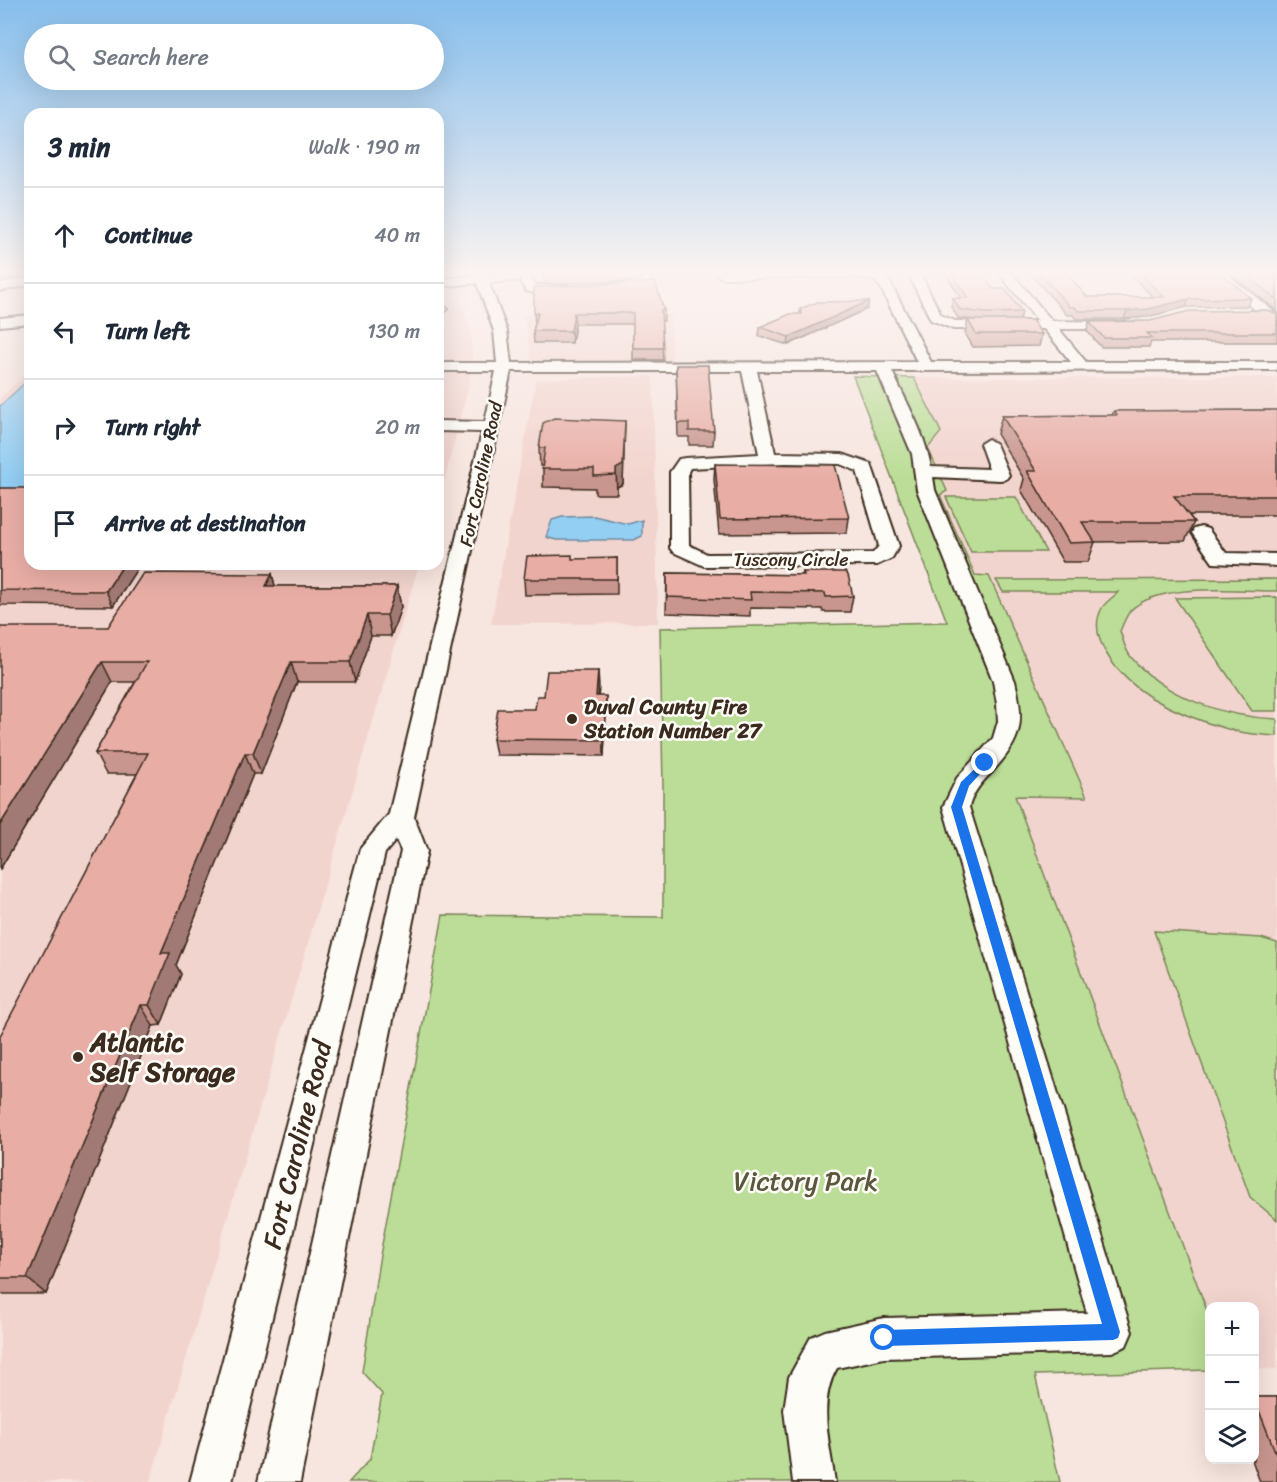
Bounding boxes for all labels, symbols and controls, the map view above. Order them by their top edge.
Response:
search box [24,24,444,90]
text: Search here [93,38,209,77]
icon: search [45,41,78,74]
text: 3 min [48,124,110,170]
text: Walk · 190 m [308,130,420,165]
text: Continue [105,216,193,255]
text: 40 m [374,218,420,253]
icon: ahead [48,219,81,252]
text: Turn left [105,312,190,351]
text: 130 m [367,314,420,349]
icon: left [48,315,81,348]
street label: Fort Caroline Road [450,397,512,549]
text: Turn right [105,408,200,447]
text: 20 m [375,410,420,445]
icon: right [48,411,81,444]
text: Arrive at destination [105,504,306,543]
icon: arrive [48,507,81,540]
street label: Tuscony Circle [733,544,849,576]
place label: Duval County Fire Station Number 27 [583,688,763,750]
marker: Duval County Fire Station Number 27 [565,712,579,726]
route end [971,749,997,775]
place label: Atlantic Self Storage [89,1019,236,1095]
street label: Fort Caroline Road [249,1034,346,1254]
marker: Atlantic Self Storage [71,1050,85,1064]
park label: Victory Park [734,1158,878,1204]
map controls [1205,1302,1259,1464]
button: + [1205,1302,1259,1356]
route start [870,1324,896,1350]
button: − [1205,1356,1259,1410]
button: layers [1205,1410,1259,1464]

